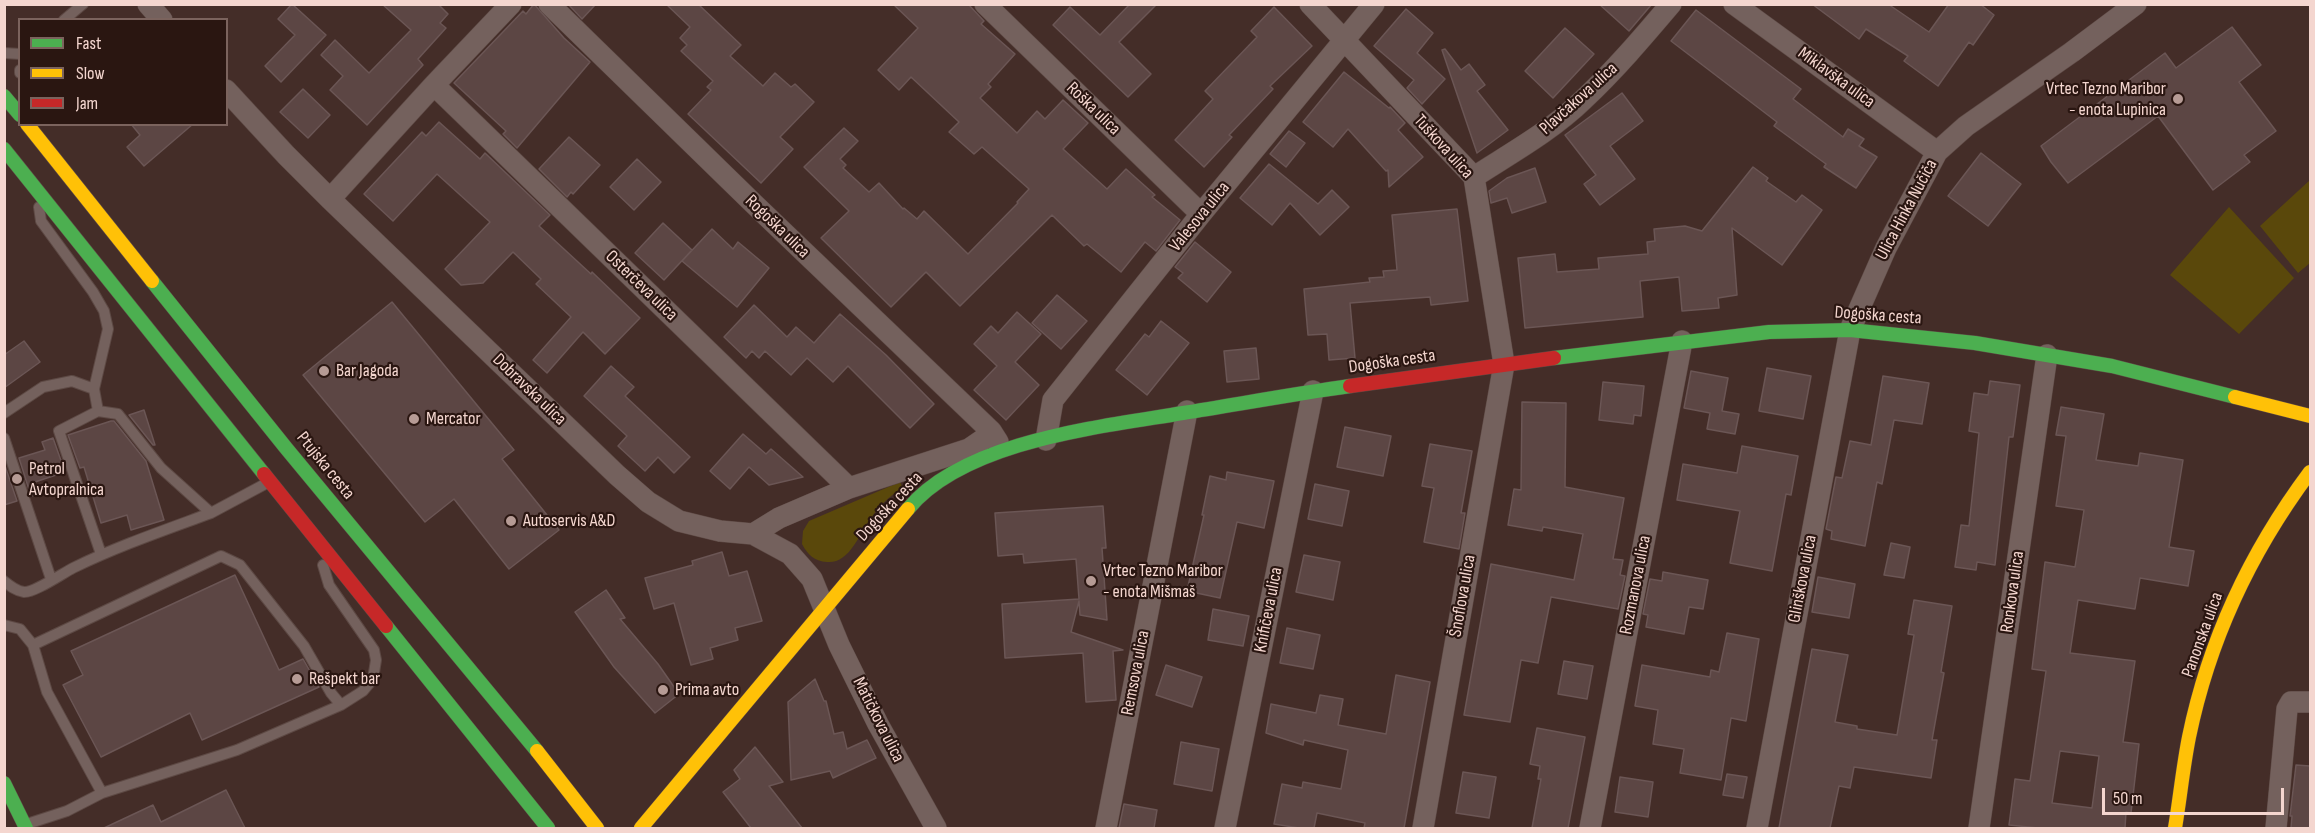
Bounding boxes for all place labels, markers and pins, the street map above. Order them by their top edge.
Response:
place label: Vrtec Tezno Maribor - enota Lupinica [2046,78,2166,121]
marker: Vrtec Tezno Maribor - enota Lupinica [2171,92,2185,106]
place label: Bar Jagoda [336,360,399,382]
marker: Bar Jagoda [317,364,331,378]
place label: Mercator [426,408,481,430]
marker: Mercator [407,412,421,426]
place label: Petrol Avtopralnica [29,458,104,500]
marker: Petrol Avtopralnica [10,472,24,486]
place label: Autoservis A&D [523,510,615,532]
marker: Autoservis A&D [504,514,518,528]
place label: Vrtec Tezno Maribor - enota Mišmaš [1103,560,1223,602]
marker: Vrtec Tezno Maribor - enota Mišmaš [1084,574,1098,588]
place label: Rešpekt bar [309,668,380,690]
marker: Rešpekt bar [290,672,304,686]
place label: Prima avto [675,679,739,701]
marker: Prima avto [656,683,670,697]

